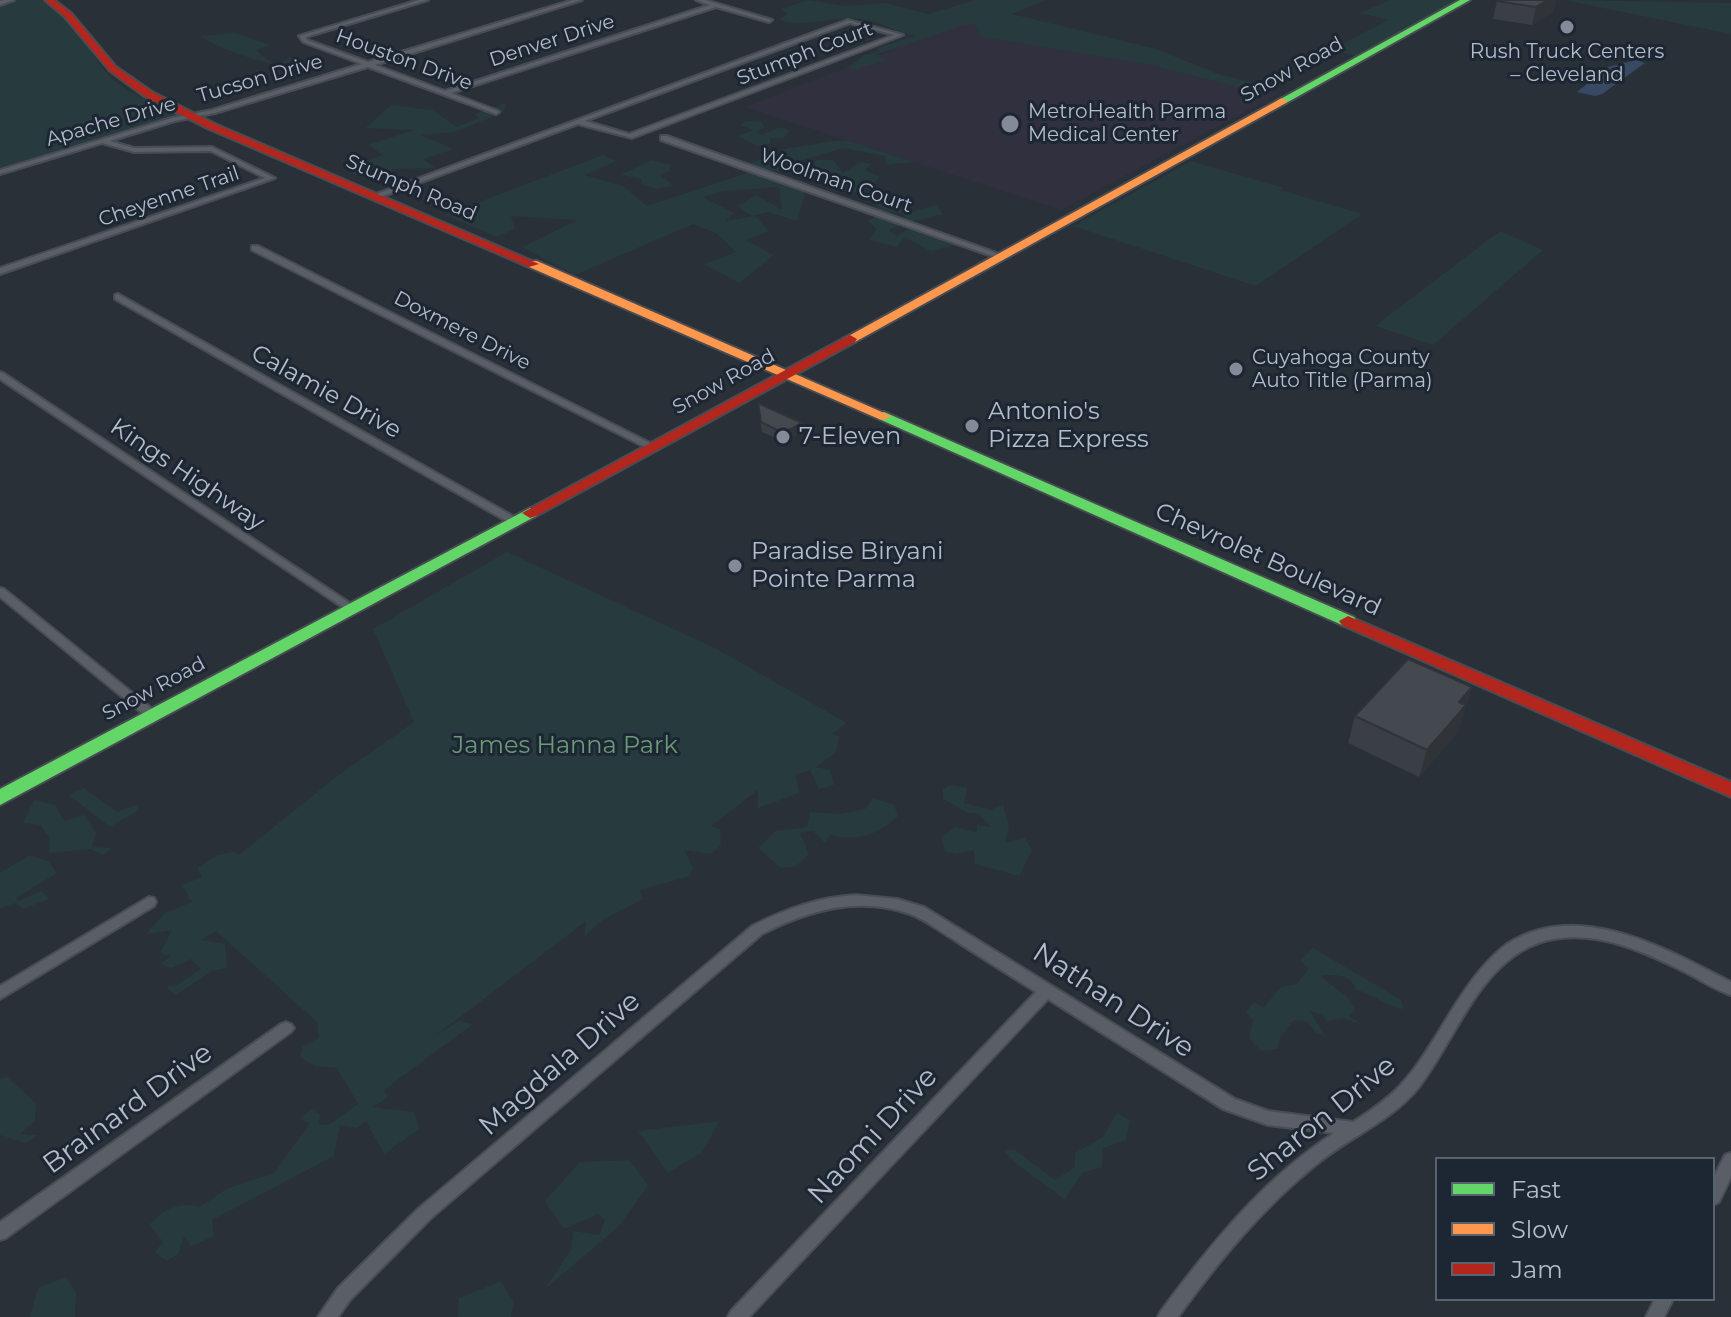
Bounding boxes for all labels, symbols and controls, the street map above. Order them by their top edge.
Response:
street label: Denver Drive [486,9,618,73]
street label: Stumph Court [734,17,876,91]
marker: Rush Truck Centers – Cleveland [1558,18,1576,36]
street label: Houston Drive [333,24,475,96]
street label: Snow Road [1237,32,1347,108]
place label: Rush Truck Centers – Cleveland [1470,40,1664,87]
street label: Tucson Drive [195,50,325,108]
street label: Apache Drive [43,92,179,152]
place label: MetroHealth Parma Medical Center [1028,100,1226,147]
marker: MetroHealth Parma Medical Center [999,113,1021,135]
street label: Woolman Court [757,144,915,218]
street label: Stumph Road [342,150,480,226]
street label: Cheyenne Trail [95,162,243,232]
street label: Doxmere Drive [390,286,534,376]
street label: Calamie Drive [246,339,406,445]
street label: Snow Road [669,344,779,420]
place label: Cuyahoga County Auto Title (Parma) [1252,346,1433,393]
marker: Cuyahoga County Auto Title (Parma) [1227,360,1245,378]
place label: Antonio's Pizza Express [988,398,1149,454]
street label: Kings Highway [104,413,270,537]
marker: Antonio's Pizza Express [963,417,981,435]
place label: 7-Eleven [799,423,901,451]
marker: 7-Eleven [774,428,792,446]
street label: Chevrolet Boulevard [1151,497,1385,623]
place label: Paradise Biryani Pointe Parma [751,538,943,594]
marker: Paradise Biryani Pointe Parma [726,557,744,575]
street label: Snow Road [98,652,210,726]
park label: James Hanna Park [452,732,678,760]
street label: Nathan Drive [1026,936,1200,1066]
street label: Magdala Drive [472,985,648,1143]
street label: Brainard Drive [37,1036,219,1182]
street label: Sharon Drive [1241,1049,1403,1189]
street label: Naomi Drive [801,1061,945,1211]
legend [1435,1157,1715,1301]
text: Fast [1511,1175,1561,1204]
text: Slow [1511,1215,1568,1244]
text: Jam [1511,1255,1563,1284]

